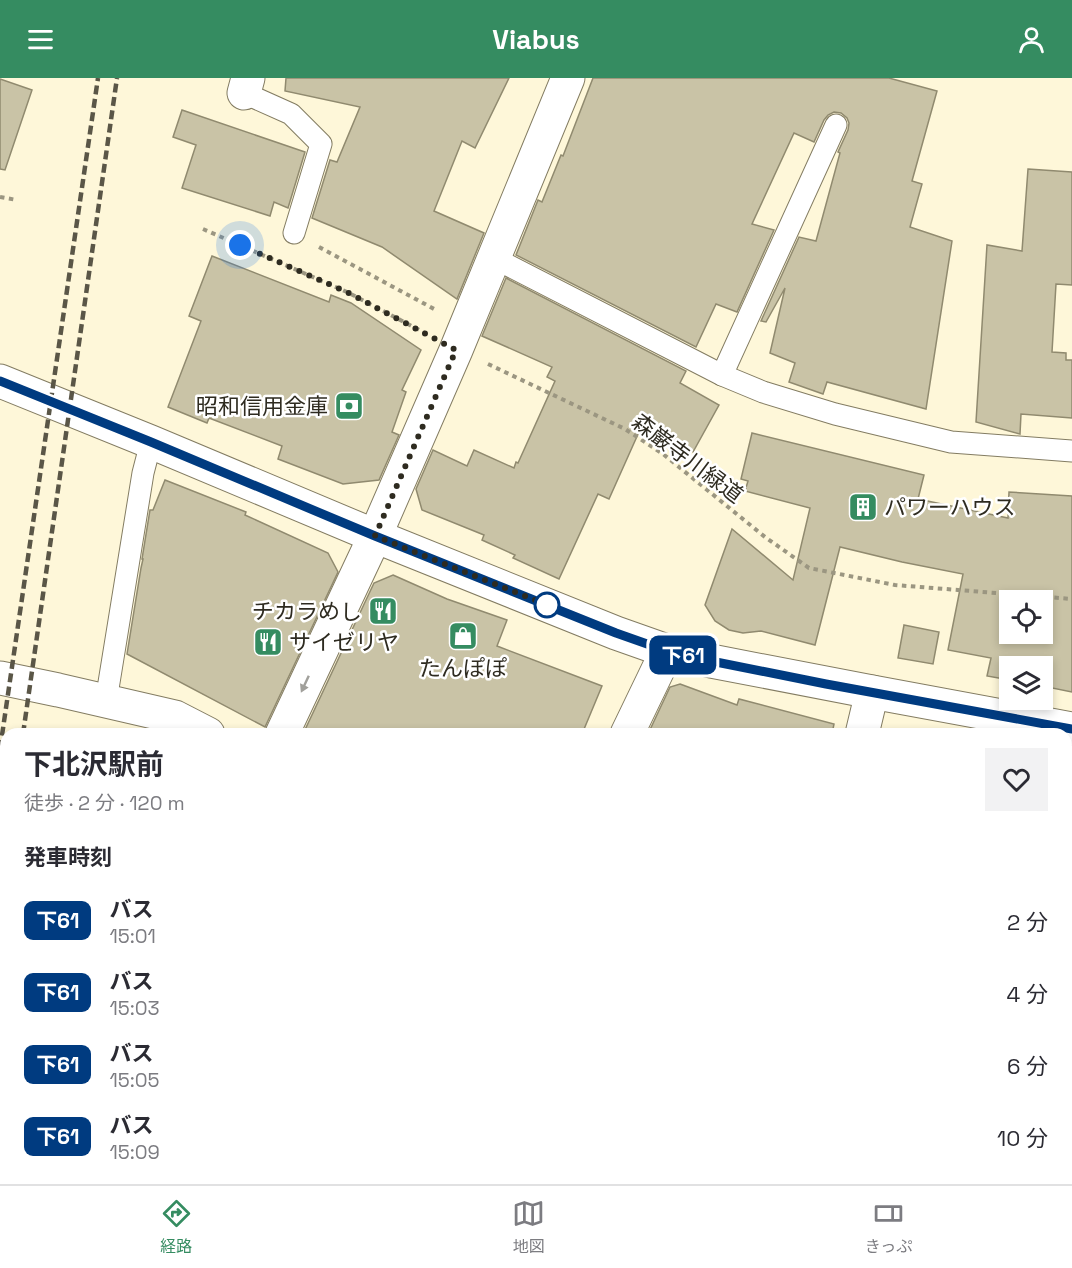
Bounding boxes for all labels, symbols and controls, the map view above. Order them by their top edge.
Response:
text: Viabus [492,22,580,57]
icon: menu [24,23,57,56]
icon: person [1015,23,1048,56]
your location [225,230,255,260]
bank icon: 昭和信用金庫 [333,390,365,422]
place label: 昭和信用金庫 [196,392,328,420]
street label: 森巌寺川緑道 [627,407,749,509]
building icon: パワーハウス [847,491,879,523]
place label: パワーハウス [884,493,1016,521]
map controls [999,590,1053,710]
button: locate [999,590,1053,644]
unlabelled marker [534,592,560,618]
restaurant icon: チカラめし [367,595,399,627]
place label: チカラめし [252,597,362,625]
shop icon: たんぽぽ [447,620,479,652]
restaurant icon: サイゼリヤ [252,626,284,658]
place label: サイゼリヤ [289,628,399,656]
line badge: 下61 [648,636,718,674]
text: 下61 [661,642,705,669]
place label: たんぽぽ [419,654,507,682]
button: layers [999,656,1053,710]
one-way arrow [301,675,310,692]
text: 下北沢駅前 [24,746,164,782]
button: heart [985,748,1048,811]
text: 徒歩 · 2 分 · 120 m [24,790,185,816]
text: 発車時刻 [24,843,112,871]
text: バス [109,895,153,923]
text: 下61 [36,907,79,934]
text: 2 分 [1007,908,1048,936]
text: 15:01 [109,923,156,949]
text: バス [109,967,153,995]
text: 下61 [36,979,79,1006]
text: 4 分 [1007,980,1048,1008]
text: 15:03 [109,995,160,1021]
text: バス [109,1039,153,1067]
text: 下61 [36,1051,79,1078]
text: 6 分 [1007,1052,1048,1080]
text: 15:05 [109,1067,160,1093]
text: バス [109,1111,153,1139]
text: 下61 [36,1123,79,1150]
text: 10 分 [997,1124,1048,1152]
text: 15:09 [109,1139,160,1165]
tab: 経路 [160,1197,193,1257]
tab: 地図 [512,1197,545,1257]
tab: きっぷ [865,1197,912,1257]

